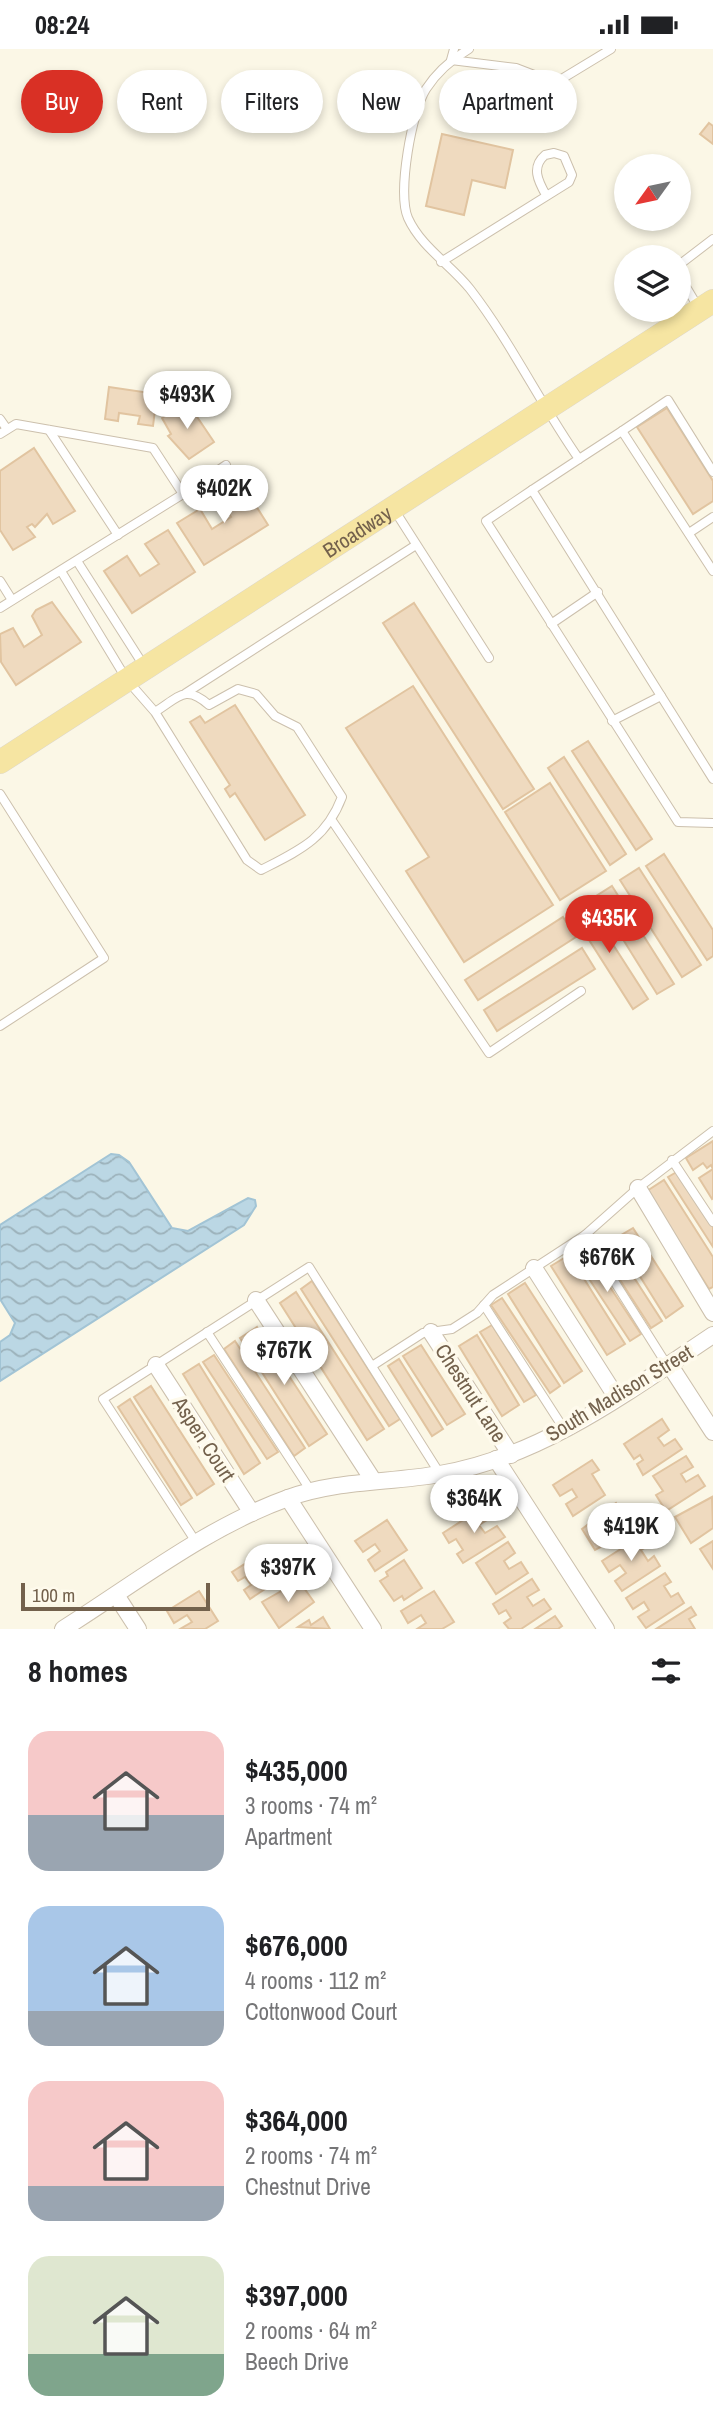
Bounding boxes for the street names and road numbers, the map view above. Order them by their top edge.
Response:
street label: Broadway [317,498,397,564]
street label: Chestnut Lane [428,1338,514,1448]
street label: South Madison Street [540,1338,698,1448]
street label: Aspen Court [165,1390,242,1487]

